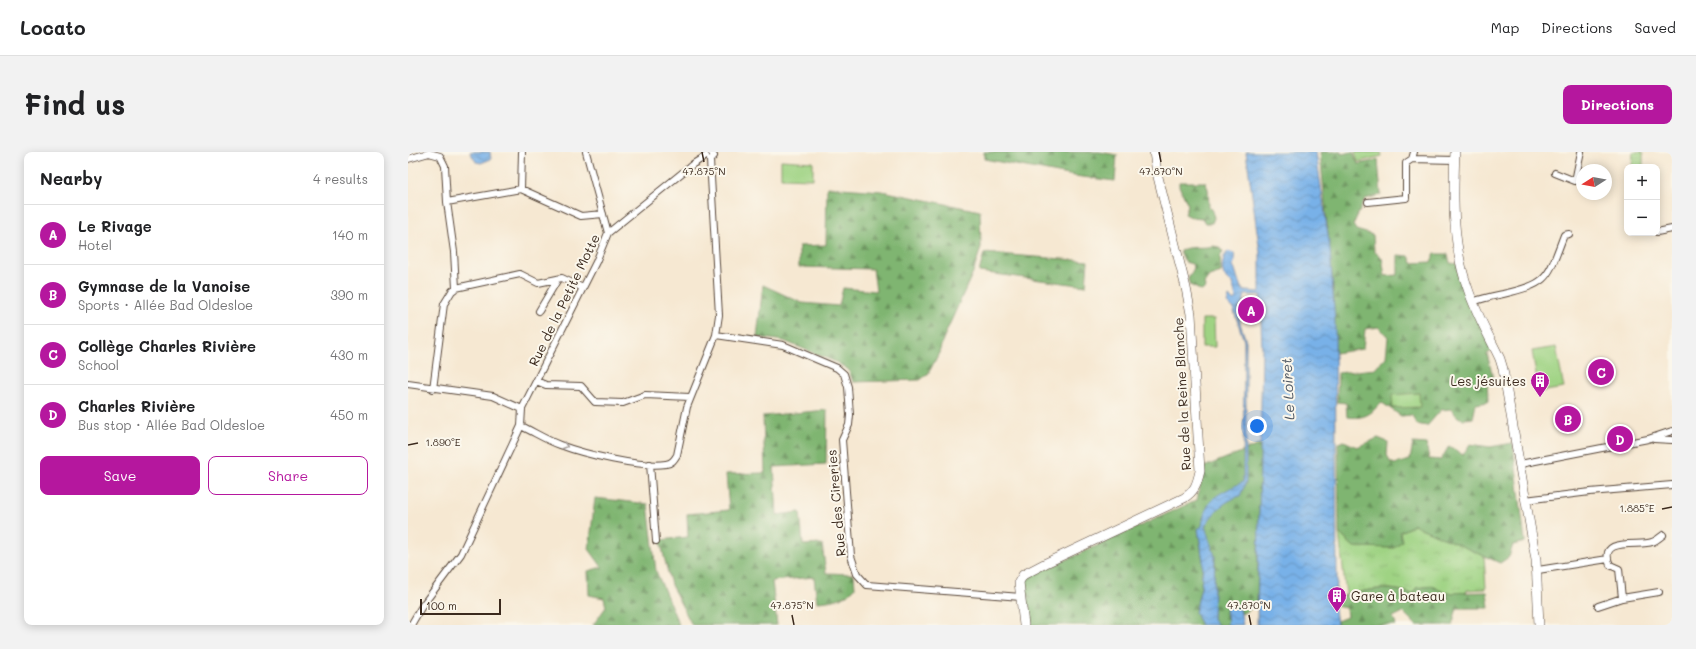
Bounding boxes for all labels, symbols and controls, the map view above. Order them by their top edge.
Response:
text: Locato [20,15,86,40]
text: Map [1491,18,1519,37]
text: Directions [1541,18,1612,37]
text: Saved [1634,18,1676,37]
button: Directions [1563,85,1672,124]
text: Find us [24,86,125,122]
text: 47.875°N [682,164,726,178]
text: 47.870°N [1139,164,1183,178]
north arrow [1576,164,1612,200]
map controls [1624,164,1660,236]
button: + [1624,164,1660,200]
text: Nearby [40,167,102,189]
text: 4 results [313,170,368,187]
button: − [1624,200,1660,236]
text: Le Rivage [78,216,152,236]
text: A [48,226,58,243]
text: 140 m [332,226,368,243]
street label: Rue de la Petite Motte [524,231,603,369]
text: Hotel [78,236,112,253]
text: Gymnase de la Vanoise [78,276,250,296]
text: B [49,286,57,303]
text: 390 m [330,286,368,303]
pin: A [1238,295,1264,325]
text: Sports · Allée Bad Oldesloe [78,296,253,313]
street label: Rue de la Reine Blanche [1169,317,1194,471]
text: Collège Charles Rivière [78,336,256,356]
text: C [48,346,58,363]
text: 430 m [330,346,368,363]
text: School [78,356,119,373]
water label: Le Loiret [1276,357,1299,421]
pin: C [1588,357,1614,387]
building icon: Les jésuites [1529,370,1551,398]
place label: Les jésuites [1450,372,1526,389]
text: Charles Rivière [78,396,195,416]
pin: B [1555,404,1581,434]
text: D [48,406,58,423]
text: 450 m [330,406,368,423]
text: Bus stop · Allée Bad Oldesloe [78,416,265,433]
your location [1247,416,1267,436]
pin: D [1607,424,1633,454]
text: 1.890°E [425,435,461,449]
one-way arrow [561,442,568,450]
street label: Rue des Cireries [822,449,849,557]
button: Save [40,456,200,495]
button: Share [208,456,368,495]
text: 1.885°E [1620,501,1655,515]
building icon: Gare à bateau [1326,585,1348,613]
place label: Gare à bateau [1351,587,1445,604]
scale bar [420,597,501,616]
text: 100 m [426,598,457,613]
text: 47.875°N [770,598,814,612]
text: 47.870°N [1227,598,1271,612]

